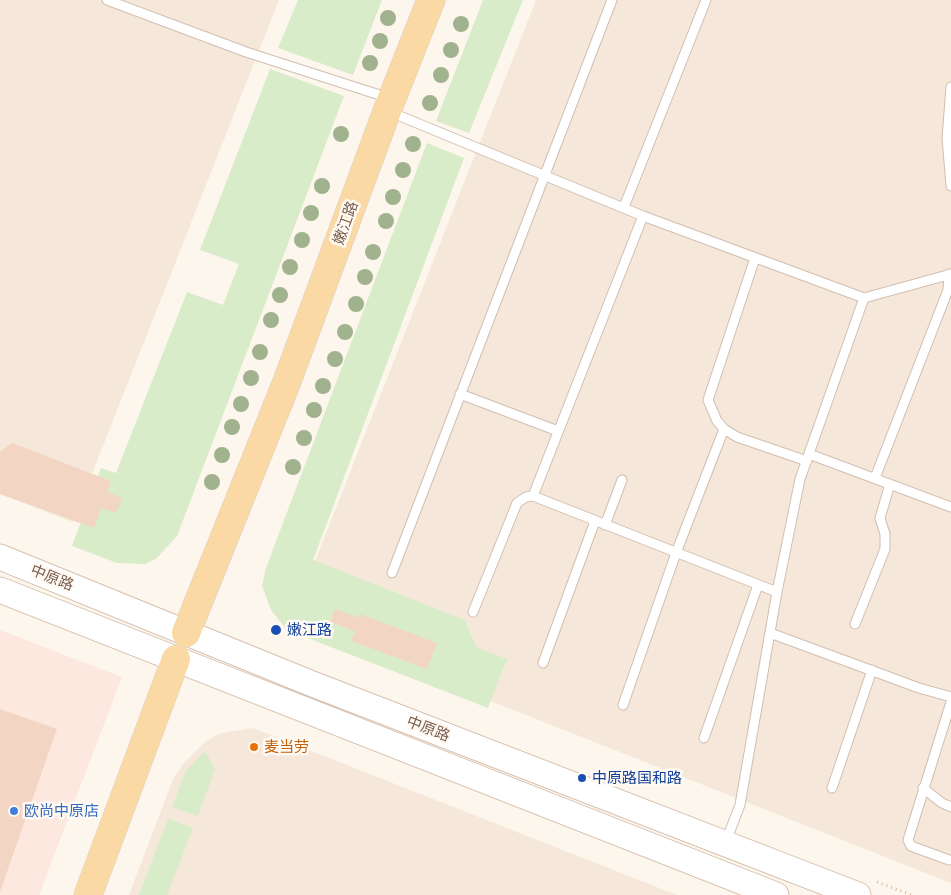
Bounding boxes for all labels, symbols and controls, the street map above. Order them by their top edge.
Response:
street label: 嫩江路 [330,199,362,247]
street label: 中原路 [28,561,76,595]
place label: 嫩江路 [287,621,332,639]
marker: 嫩江路 [269,623,283,637]
street label: 中原路 [404,713,452,745]
place label: 麦当劳 [264,738,309,756]
marker: 麦当劳 [248,741,260,753]
place label: 中原路国和路 [592,769,682,787]
marker: 中原路国和路 [576,772,588,784]
place label: 欧尚中原店 [24,802,99,820]
marker: 欧尚中原店 [8,805,20,817]

